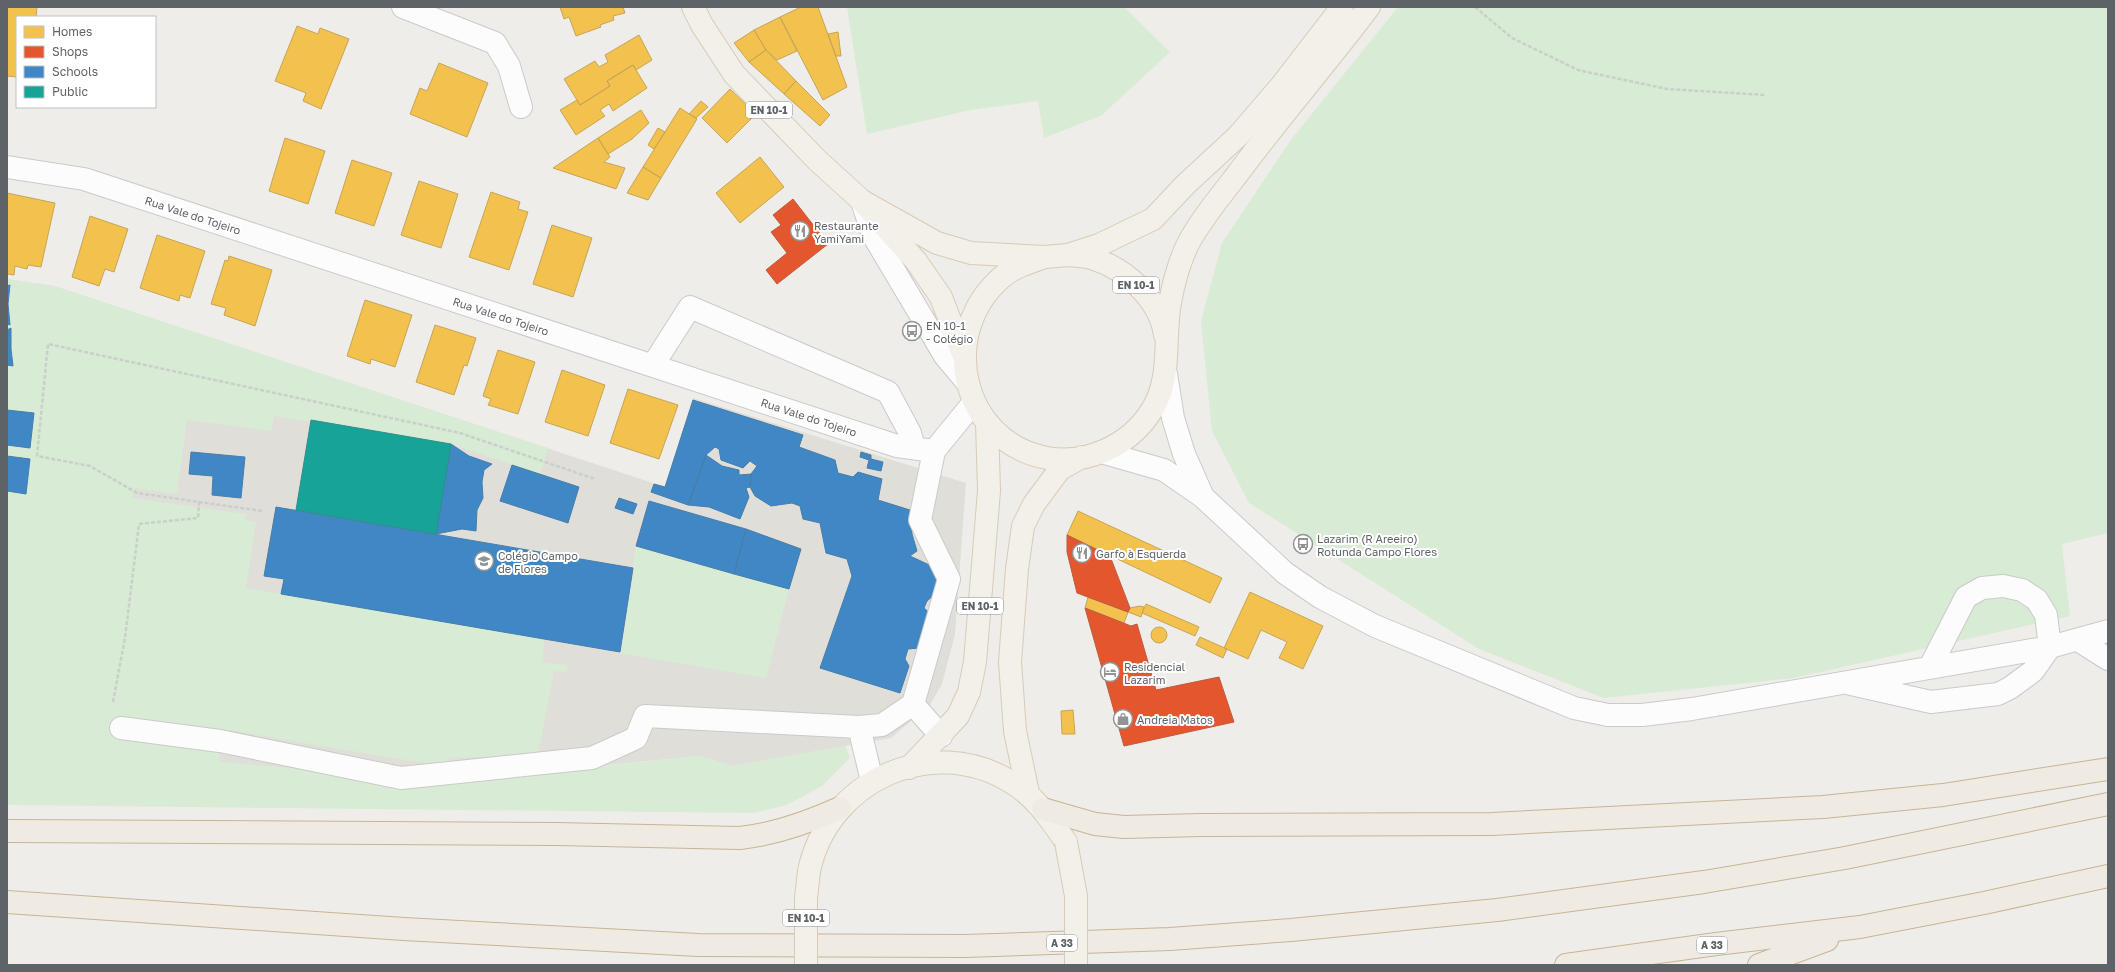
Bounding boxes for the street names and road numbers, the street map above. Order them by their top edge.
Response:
road number: EN 10-1 [746,102,792,118]
street label: Rua Vale do Tojeiro [143,193,243,237]
road number: EN 10-1 [1113,277,1159,293]
street label: Rua Vale do Tojeiro [451,294,551,338]
street label: Rua Vale do Tojeiro [759,395,859,439]
road number: EN 10-1 [957,598,1003,614]
road number: EN 10-1 [783,910,829,926]
road number: A 33 [1047,935,1077,951]
road number: A 33 [1697,937,1727,953]

